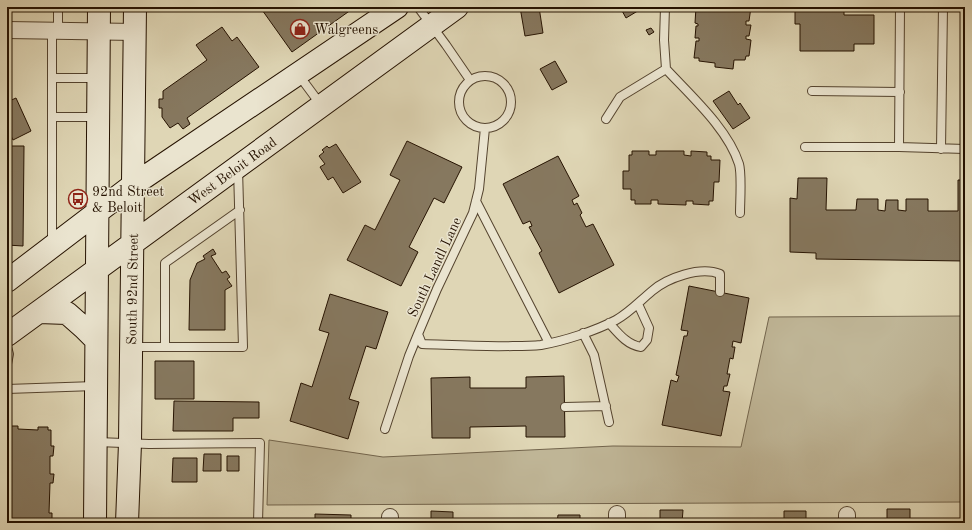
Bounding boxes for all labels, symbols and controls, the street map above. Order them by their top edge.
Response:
shop icon: Walgreens [289,18,311,40]
place label: Walgreens [314,23,378,37]
street label: West Beloit Road [186,135,279,208]
place label: 92nd Street & Beloit [92,185,164,215]
bus stop icon: 92nd Street & Beloit [67,188,89,210]
street label: South Landl Lane [406,215,464,320]
street label: South 92nd Street [125,233,141,345]

